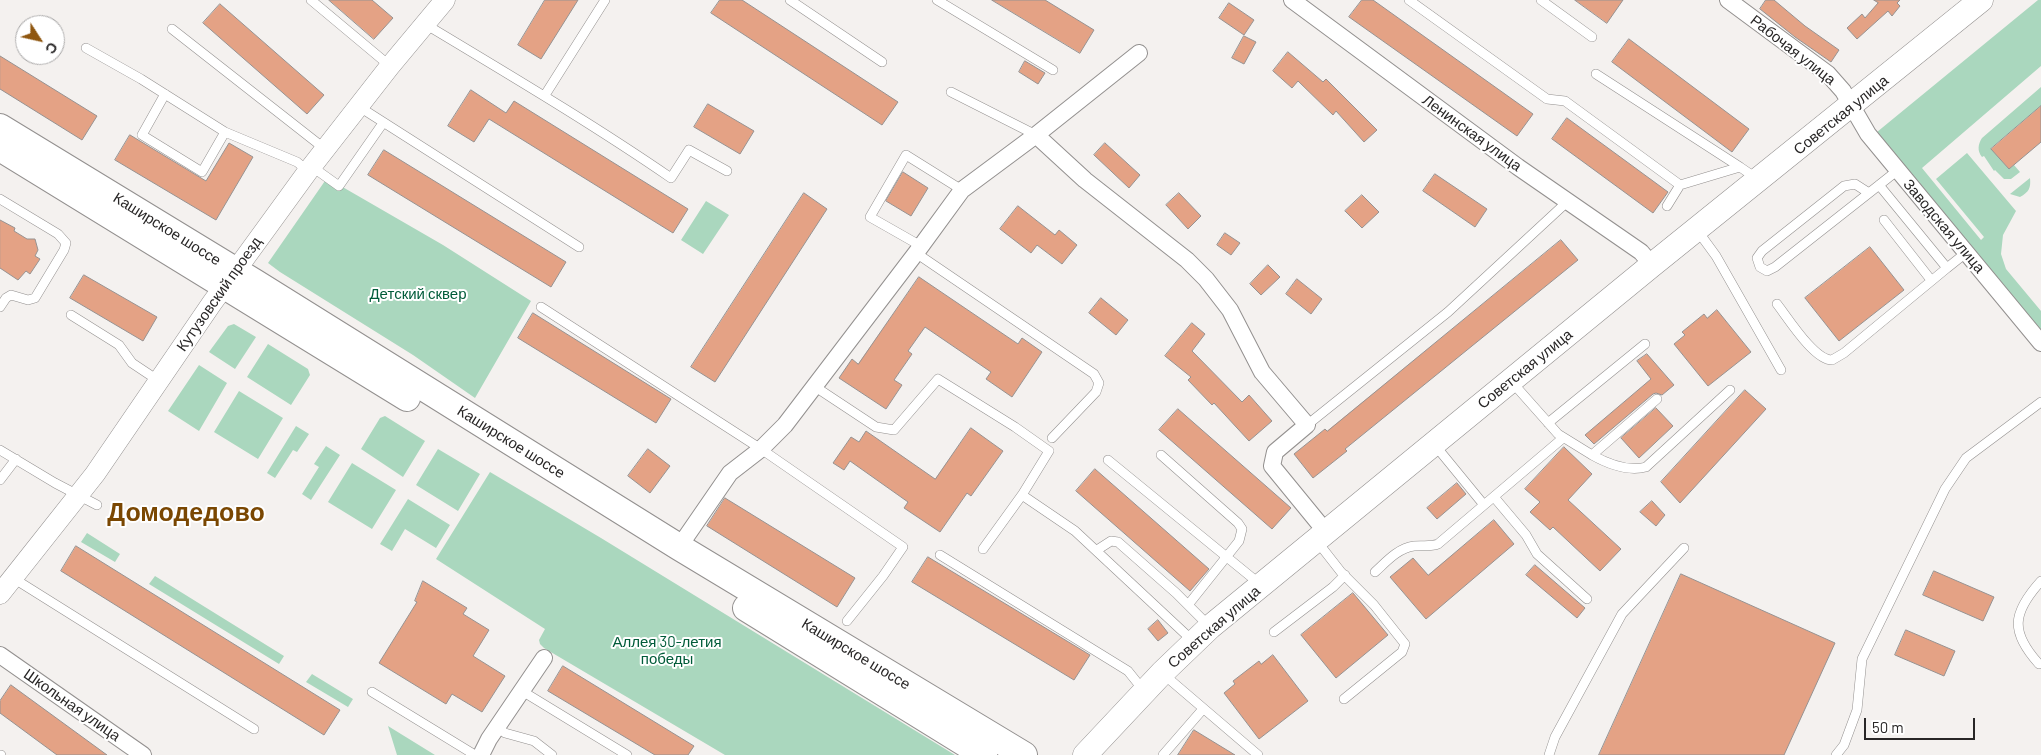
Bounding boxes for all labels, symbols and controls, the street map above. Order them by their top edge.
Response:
street label: Рабочая улица [1747,11,1839,89]
north arrow [15,15,65,65]
text: С [42,39,62,57]
street label: Советская улица [1790,71,1892,159]
street label: Ленинская улица [1419,91,1525,175]
street label: Заводская улица [1899,175,1989,277]
street label: Каширское шоссе [110,189,224,269]
street label: Кутузовский проезд [173,233,265,355]
park label: Детский сквер [369,285,467,303]
street label: Советская улица [1474,325,1576,413]
street label: Каширское шоссе [454,402,568,482]
district label: Домодедово [107,498,265,528]
street label: Советская улица [1164,582,1264,672]
street label: Каширское шоссе [798,614,914,694]
park label: Аллея 30-летия победы [612,633,722,668]
street label: Школьная улица [20,665,124,745]
scale bar [1866,708,1977,740]
text: 50 m [1872,718,1904,736]

